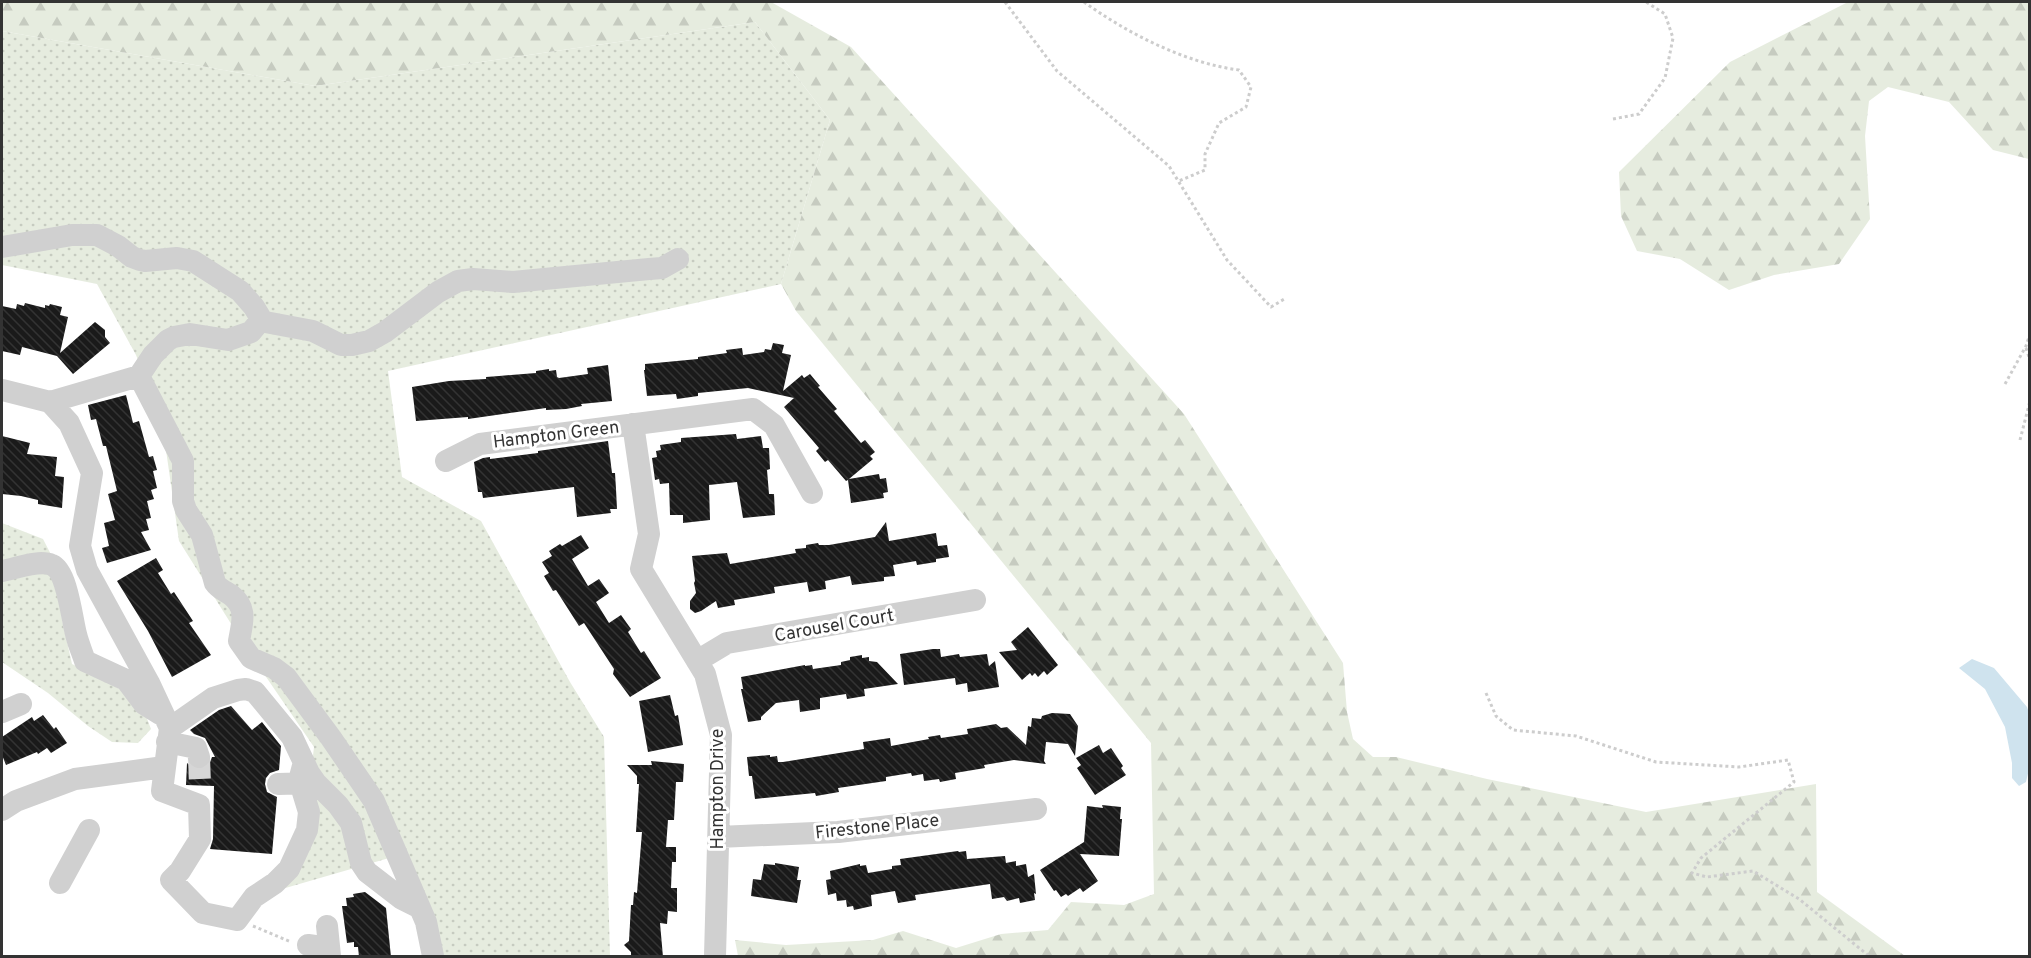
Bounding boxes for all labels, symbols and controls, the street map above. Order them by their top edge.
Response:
street label: Hampton Green [492,416,621,455]
street label: Carousel Court [773,605,896,648]
street label: Hampton Drive [707,729,730,849]
street label: Firestone Place [814,810,940,845]

